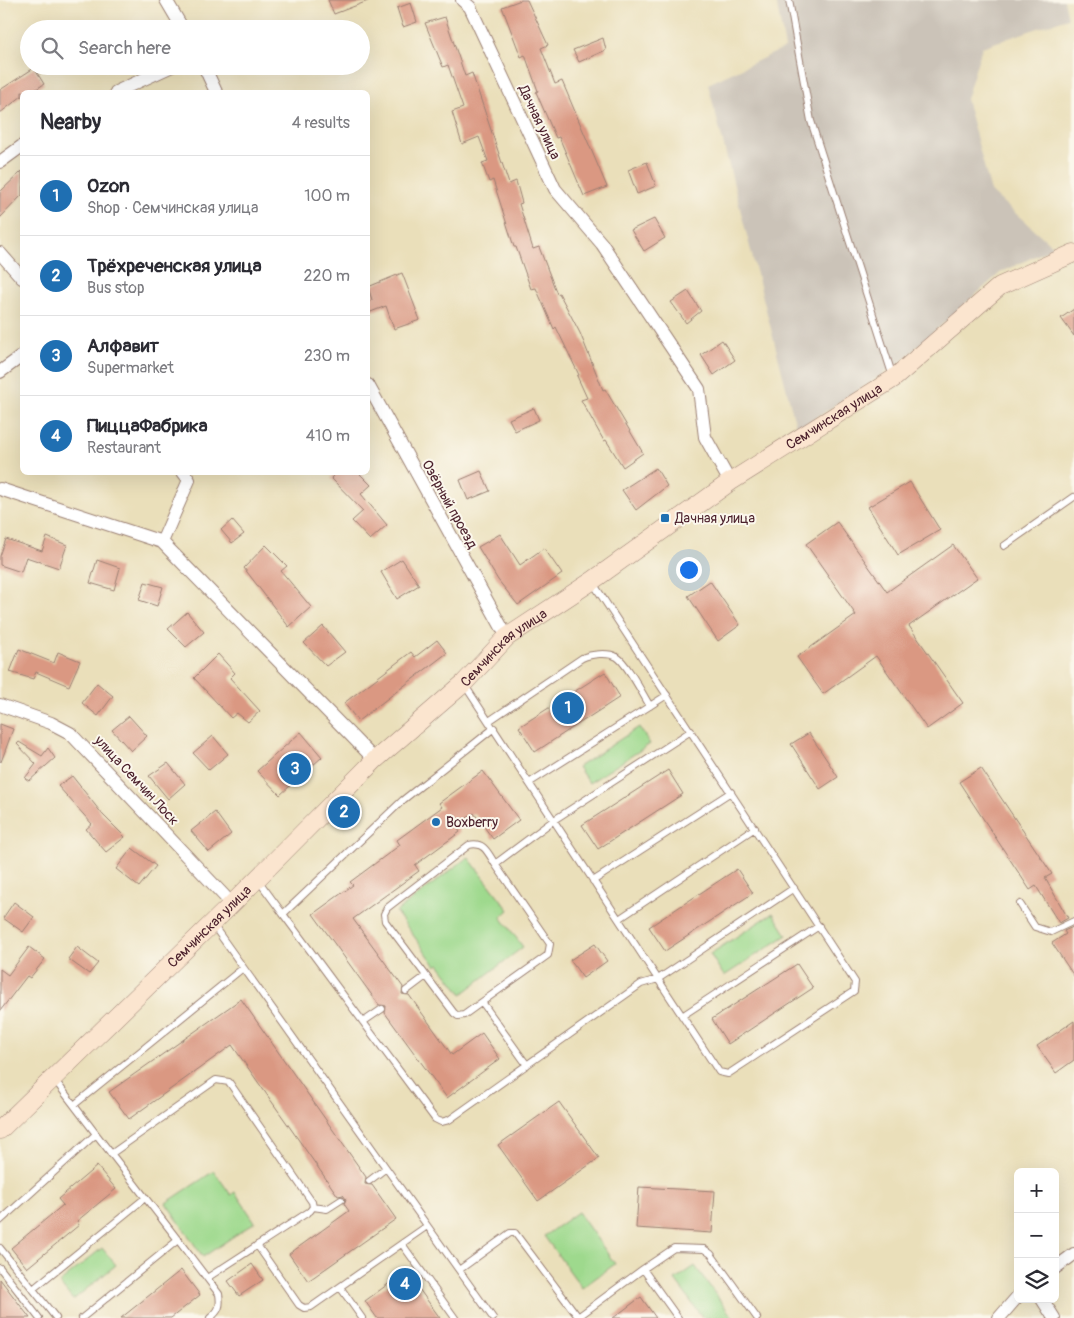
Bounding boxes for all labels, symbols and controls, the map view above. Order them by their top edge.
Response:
search box [20,20,370,75]
icon: search [38,34,66,62]
text: Search here [78,36,171,60]
street label: Дачная улица [515,81,564,162]
text: Nearby [40,109,101,136]
text: 4 results [292,113,350,133]
text: Ozon [87,174,130,198]
text: 1 [53,186,59,206]
text: 100 m [304,186,350,206]
text: Shop · Семчинская улица [87,198,258,218]
text: Трёхреченская улица [87,254,262,278]
text: 2 [52,266,60,286]
text: 220 m [304,266,350,286]
text: Bus stop [87,278,145,298]
text: Алфавит [87,334,159,358]
text: 3 [52,346,60,366]
text: 230 m [304,346,350,366]
text: Supermarket [87,358,174,378]
street label: Семчинская улица [783,380,885,453]
text: ПиццаФабрика [87,414,207,438]
text: 4 [51,426,61,446]
text: 410 m [306,426,350,446]
text: Restaurant [87,438,161,458]
street label: Озёрный проезд [418,457,481,552]
place label: Дачная улица [674,510,755,527]
marker: Дачная улица [659,512,671,524]
your location [676,557,702,583]
street label: Семчинская улица [457,605,550,690]
pin: 1 [552,689,584,727]
street label: улица Семчин Лоск [90,731,182,829]
pin: 3 [279,750,311,788]
pin: 2 [328,793,360,831]
place label: Boxberry [446,814,498,831]
marker: Boxberry [430,816,442,828]
street label: Семчинская улица [164,882,255,971]
map controls [1014,1168,1059,1303]
button: + [1014,1168,1059,1213]
button: − [1014,1213,1059,1258]
button: layers [1014,1258,1059,1303]
pin: 4 [389,1265,421,1303]

